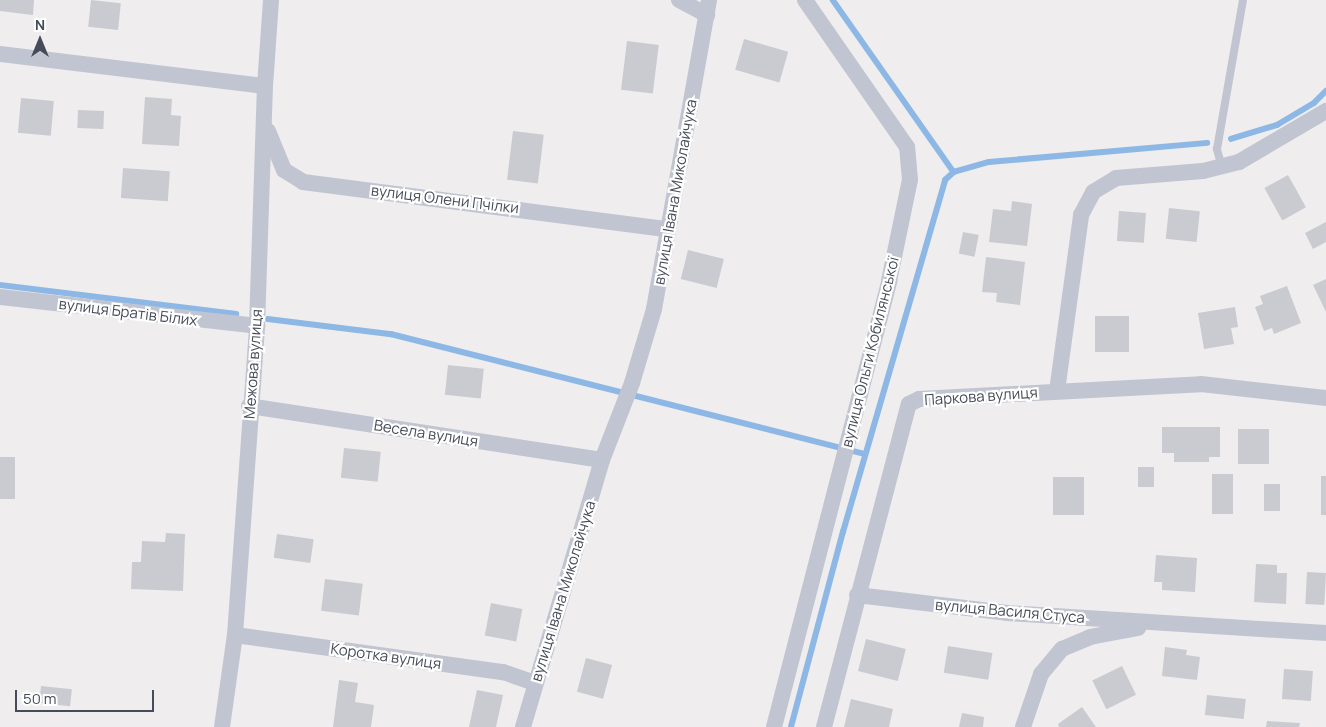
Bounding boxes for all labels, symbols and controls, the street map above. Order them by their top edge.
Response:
north arrow [15,15,65,65]
text: N [35,15,45,34]
street label: вулиця Івана Миколайчука [650,98,700,286]
street label: вулиця Олени Пчілки [370,181,520,217]
street label: вулиця Ольги Кобилянської [838,255,902,449]
street label: вулиця Братів Білих [58,295,198,329]
street label: Межова вулиця [240,309,266,419]
street label: Паркова вулиця [924,383,1038,409]
street label: Весела вулиця [373,416,479,450]
street label: вулиця Івана Миколайчука [527,498,599,684]
street label: вулиця Василя Стуса [934,595,1086,627]
street label: Коротка вулиця [330,639,442,673]
scale bar [18,680,156,712]
text: 50 m [23,688,57,709]

